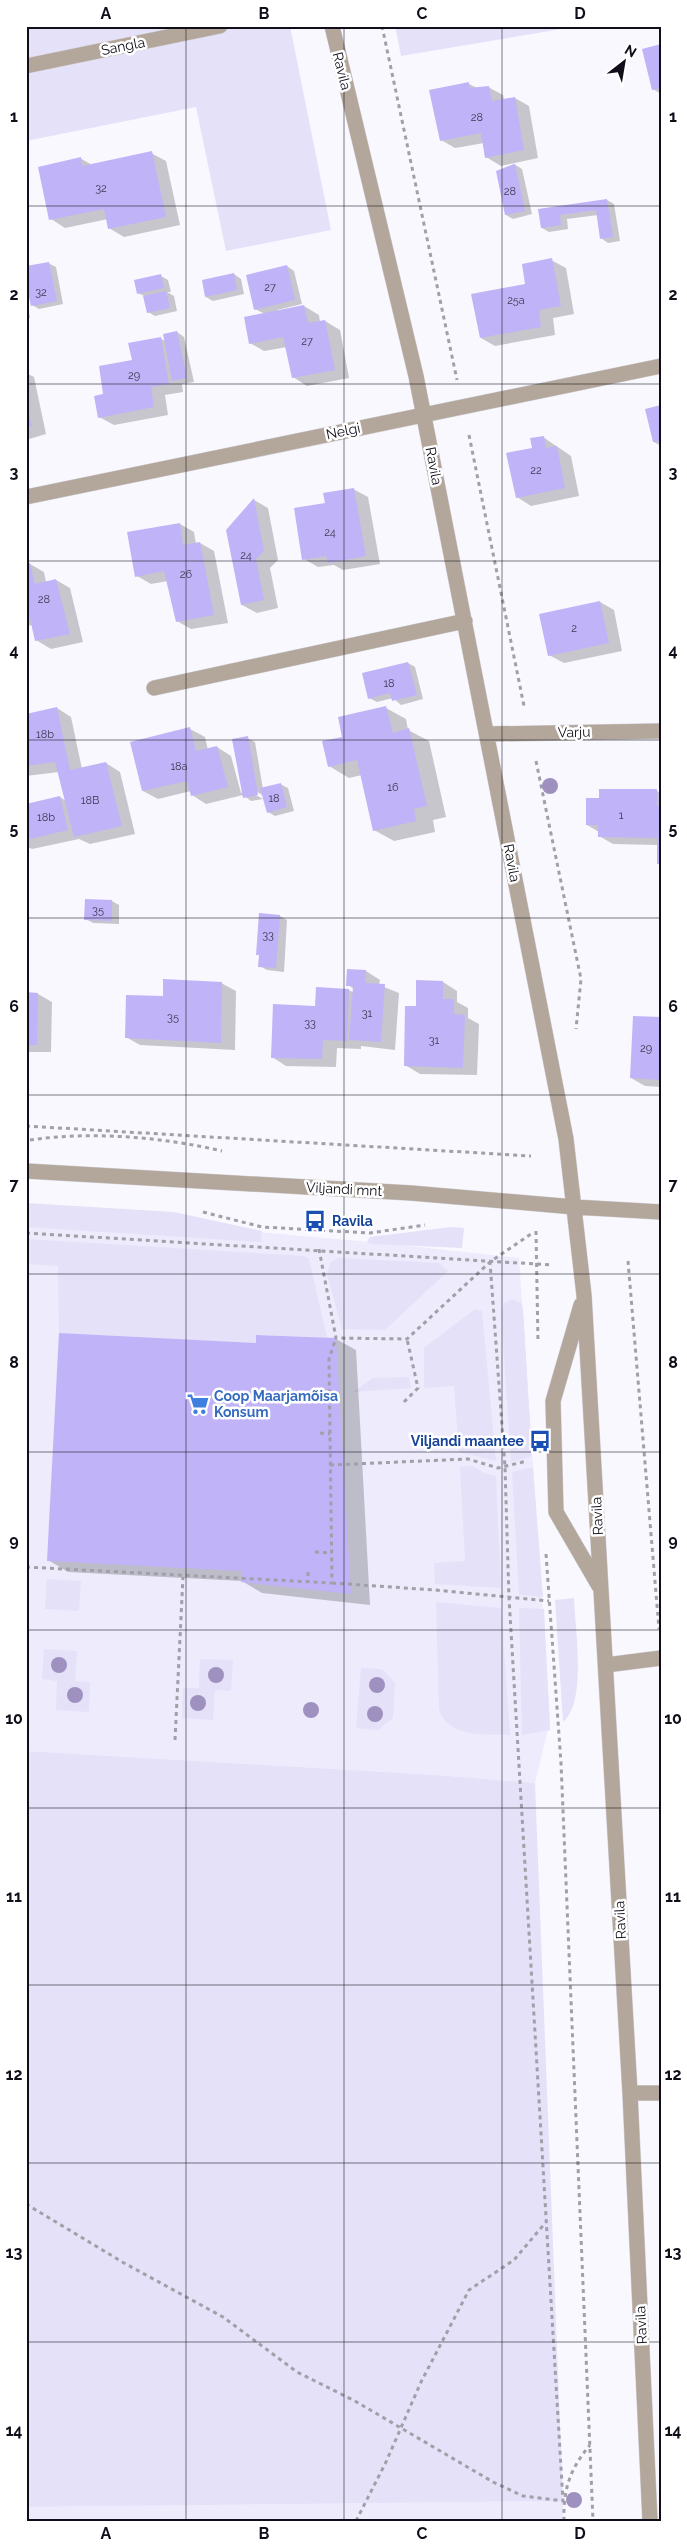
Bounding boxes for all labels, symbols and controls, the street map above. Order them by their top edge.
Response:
text: A [101,4,112,23]
text: B [259,4,270,23]
text: C [417,4,428,23]
text: D [574,4,586,23]
street label: Sangla [100,34,146,58]
north arrow [600,38,650,88]
text: N [622,41,639,60]
street label: Ravila [330,50,354,92]
text: 1 [10,107,18,126]
text: 1 [669,107,677,126]
house number: 28 [471,111,483,124]
house number: 32 [95,182,107,195]
house number: 28 [504,185,516,198]
house number: 27 [264,281,276,294]
text: 2 [9,285,19,304]
text: 2 [668,285,678,304]
house number: 32 [35,286,47,299]
house number: 25a [507,294,525,307]
house number: 27 [301,335,313,348]
house number: 29 [128,369,140,382]
street label: Nelgi [325,420,361,442]
street label: Ravila [422,446,446,486]
text: 3 [10,463,19,482]
text: 3 [669,463,678,482]
house number: 22 [530,464,542,477]
house number: 24 [324,526,336,539]
house number: 24 [240,549,252,562]
house number: 26 [180,568,193,581]
house number: 28 [38,593,50,606]
house number: 2 [571,622,577,635]
text: 4 [9,641,19,660]
text: 4 [668,641,678,660]
house number: 18 [383,677,395,690]
street label: Varju [557,724,591,740]
house number: 18b [36,728,54,741]
house number: 18a [170,760,188,773]
house number: 16 [387,781,399,794]
house number: 18 [268,792,280,805]
house number: 18B [81,794,99,807]
house number: 1 [619,809,624,822]
house number: 18b [37,811,55,824]
text: 5 [10,819,19,838]
text: 5 [669,819,678,838]
street label: Ravila [500,843,524,883]
house number: 35 [92,904,104,917]
house number: 33 [262,929,274,942]
text: 6 [9,997,19,1016]
text: 6 [668,997,678,1016]
house number: 31 [362,1007,373,1020]
house number: 35 [167,1011,179,1024]
house number: 33 [304,1017,316,1030]
house number: 31 [429,1034,440,1047]
house number: 29 [640,1042,652,1055]
text: 7 [10,1175,19,1194]
text: 7 [669,1175,678,1194]
street label: Viljandi mnt [305,1179,383,1199]
bus stop icon: Ravila [302,1208,328,1234]
place label: Ravila [332,1213,373,1229]
text: 8 [9,1353,19,1372]
text: 8 [668,1353,678,1372]
place label: Coop Maarjamõisa Konsum [214,1388,338,1420]
supermarket icon: Coop Maarjamõisa Konsum [185,1391,211,1417]
bus stop icon: Viljandi maantee [527,1428,553,1454]
place label: Viljandi maantee [411,1433,525,1449]
street label: Ravila [588,1496,606,1536]
text: 9 [9,1531,19,1550]
text: 9 [668,1531,678,1550]
text: 10 [5,1709,23,1728]
text: 10 [664,1709,682,1728]
text: 11 [6,1887,22,1906]
text: 11 [665,1887,681,1906]
street label: Ravila [611,1900,629,1940]
text: 12 [6,2065,22,2084]
text: 12 [665,2065,681,2084]
text: 13 [6,2243,22,2262]
text: 13 [665,2243,681,2262]
street label: Ravila [632,2305,650,2345]
text: 14 [5,2421,23,2440]
text: 14 [664,2421,682,2440]
text: A [101,2524,112,2543]
text: B [259,2524,270,2543]
text: C [417,2524,428,2543]
text: D [574,2524,586,2543]

